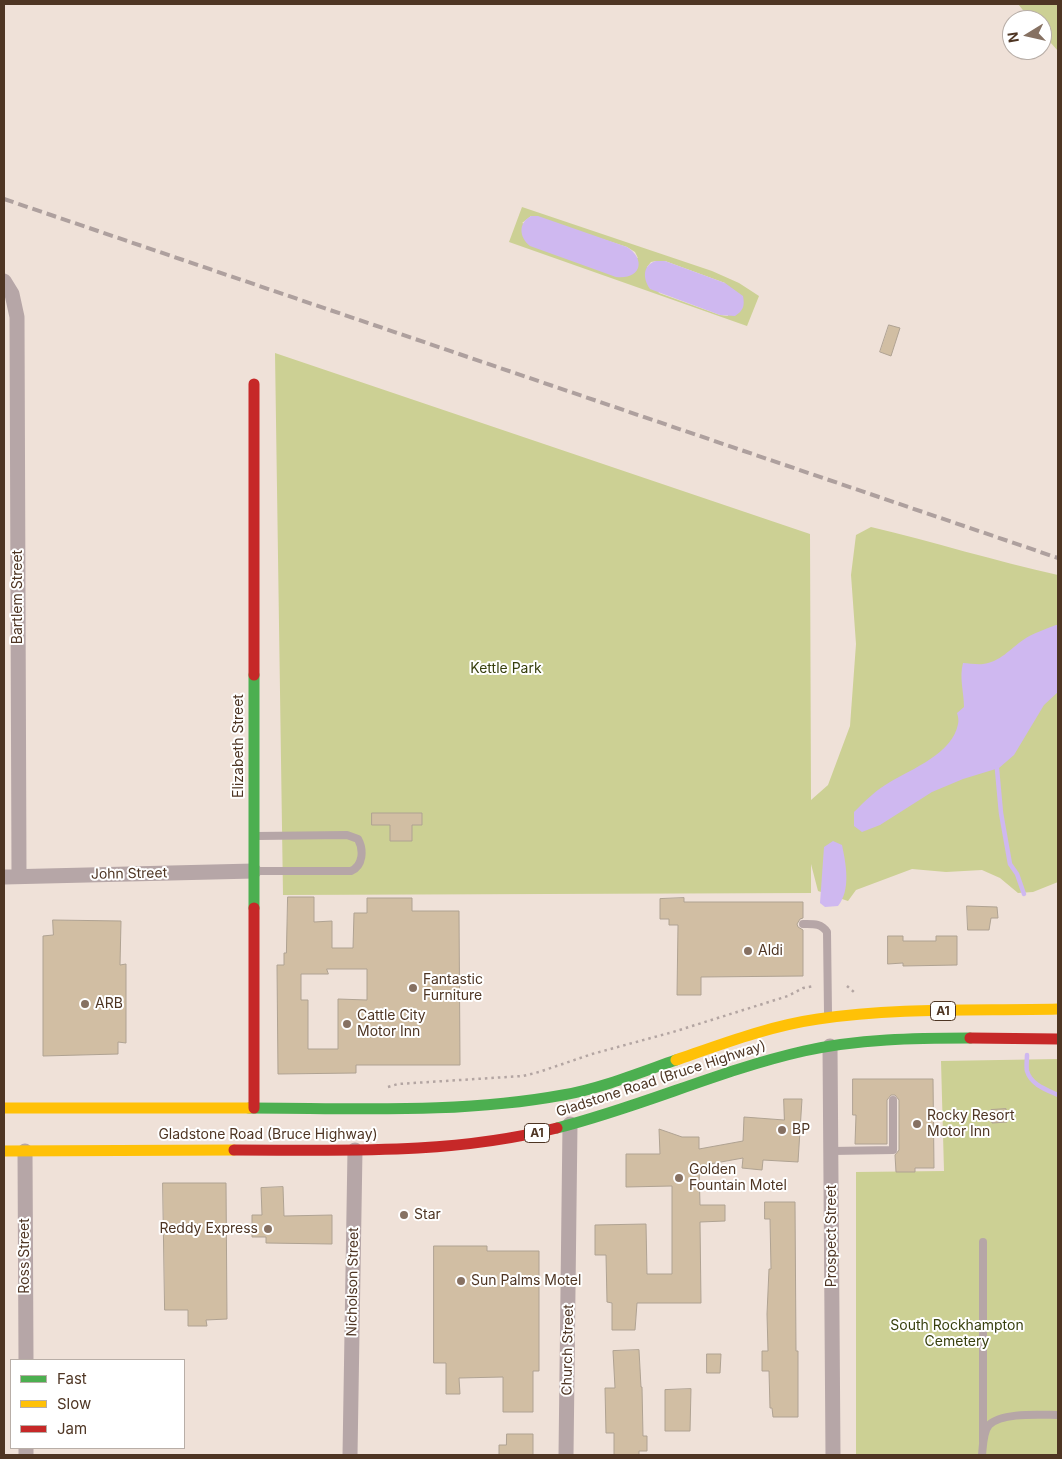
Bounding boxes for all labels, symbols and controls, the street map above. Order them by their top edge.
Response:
north arrow [1002,10,1052,60]
text: N [1003,31,1022,44]
street label: Bartlem Street [10,550,26,644]
park label: Kettle Park [470,661,542,677]
street label: Elizabeth Street [231,694,247,798]
street label: John Street [91,865,167,883]
place label: Aldi [758,943,783,959]
marker: Aldi [742,945,754,957]
place label: Fantastic Furniture [423,972,483,1004]
marker: Fantastic Furniture [407,982,419,994]
place label: ARB [95,996,123,1012]
marker: ARB [79,998,91,1010]
road number: A1 [930,1001,956,1020]
place label: Cattle City Motor Inn [357,1008,426,1040]
marker: Cattle City Motor Inn [341,1018,353,1030]
street label: Gladstone Road (Bruce Highway) [554,1037,768,1121]
place label: Rocky Resort Motor Inn [927,1108,1015,1140]
marker: Rocky Resort Motor Inn [911,1118,923,1130]
place label: BP [792,1122,810,1138]
road number: A1 [524,1124,550,1142]
marker: BP [776,1124,788,1136]
street label: Gladstone Road (Bruce Highway) [158,1127,378,1143]
place label: Golden Fountain Motel [689,1162,787,1194]
marker: Golden Fountain Motel [673,1172,685,1184]
street label: Prospect Street [824,1185,840,1287]
place label: Star [414,1207,441,1223]
marker: Star [398,1209,410,1221]
street label: Ross Street [17,1218,33,1294]
place label: Reddy Express [159,1221,258,1237]
marker: Reddy Express [262,1223,274,1235]
street label: Nicholson Street [344,1227,362,1337]
place label: Sun Palms Motel [471,1273,581,1289]
marker: Sun Palms Motel [455,1275,467,1287]
street label: Church Street [559,1304,577,1396]
park label: South Rockhampton Cemetery [890,1318,1024,1350]
legend [10,1359,185,1449]
text: Fast [57,1369,87,1388]
text: Slow [57,1394,91,1413]
text: Jam [57,1419,87,1438]

